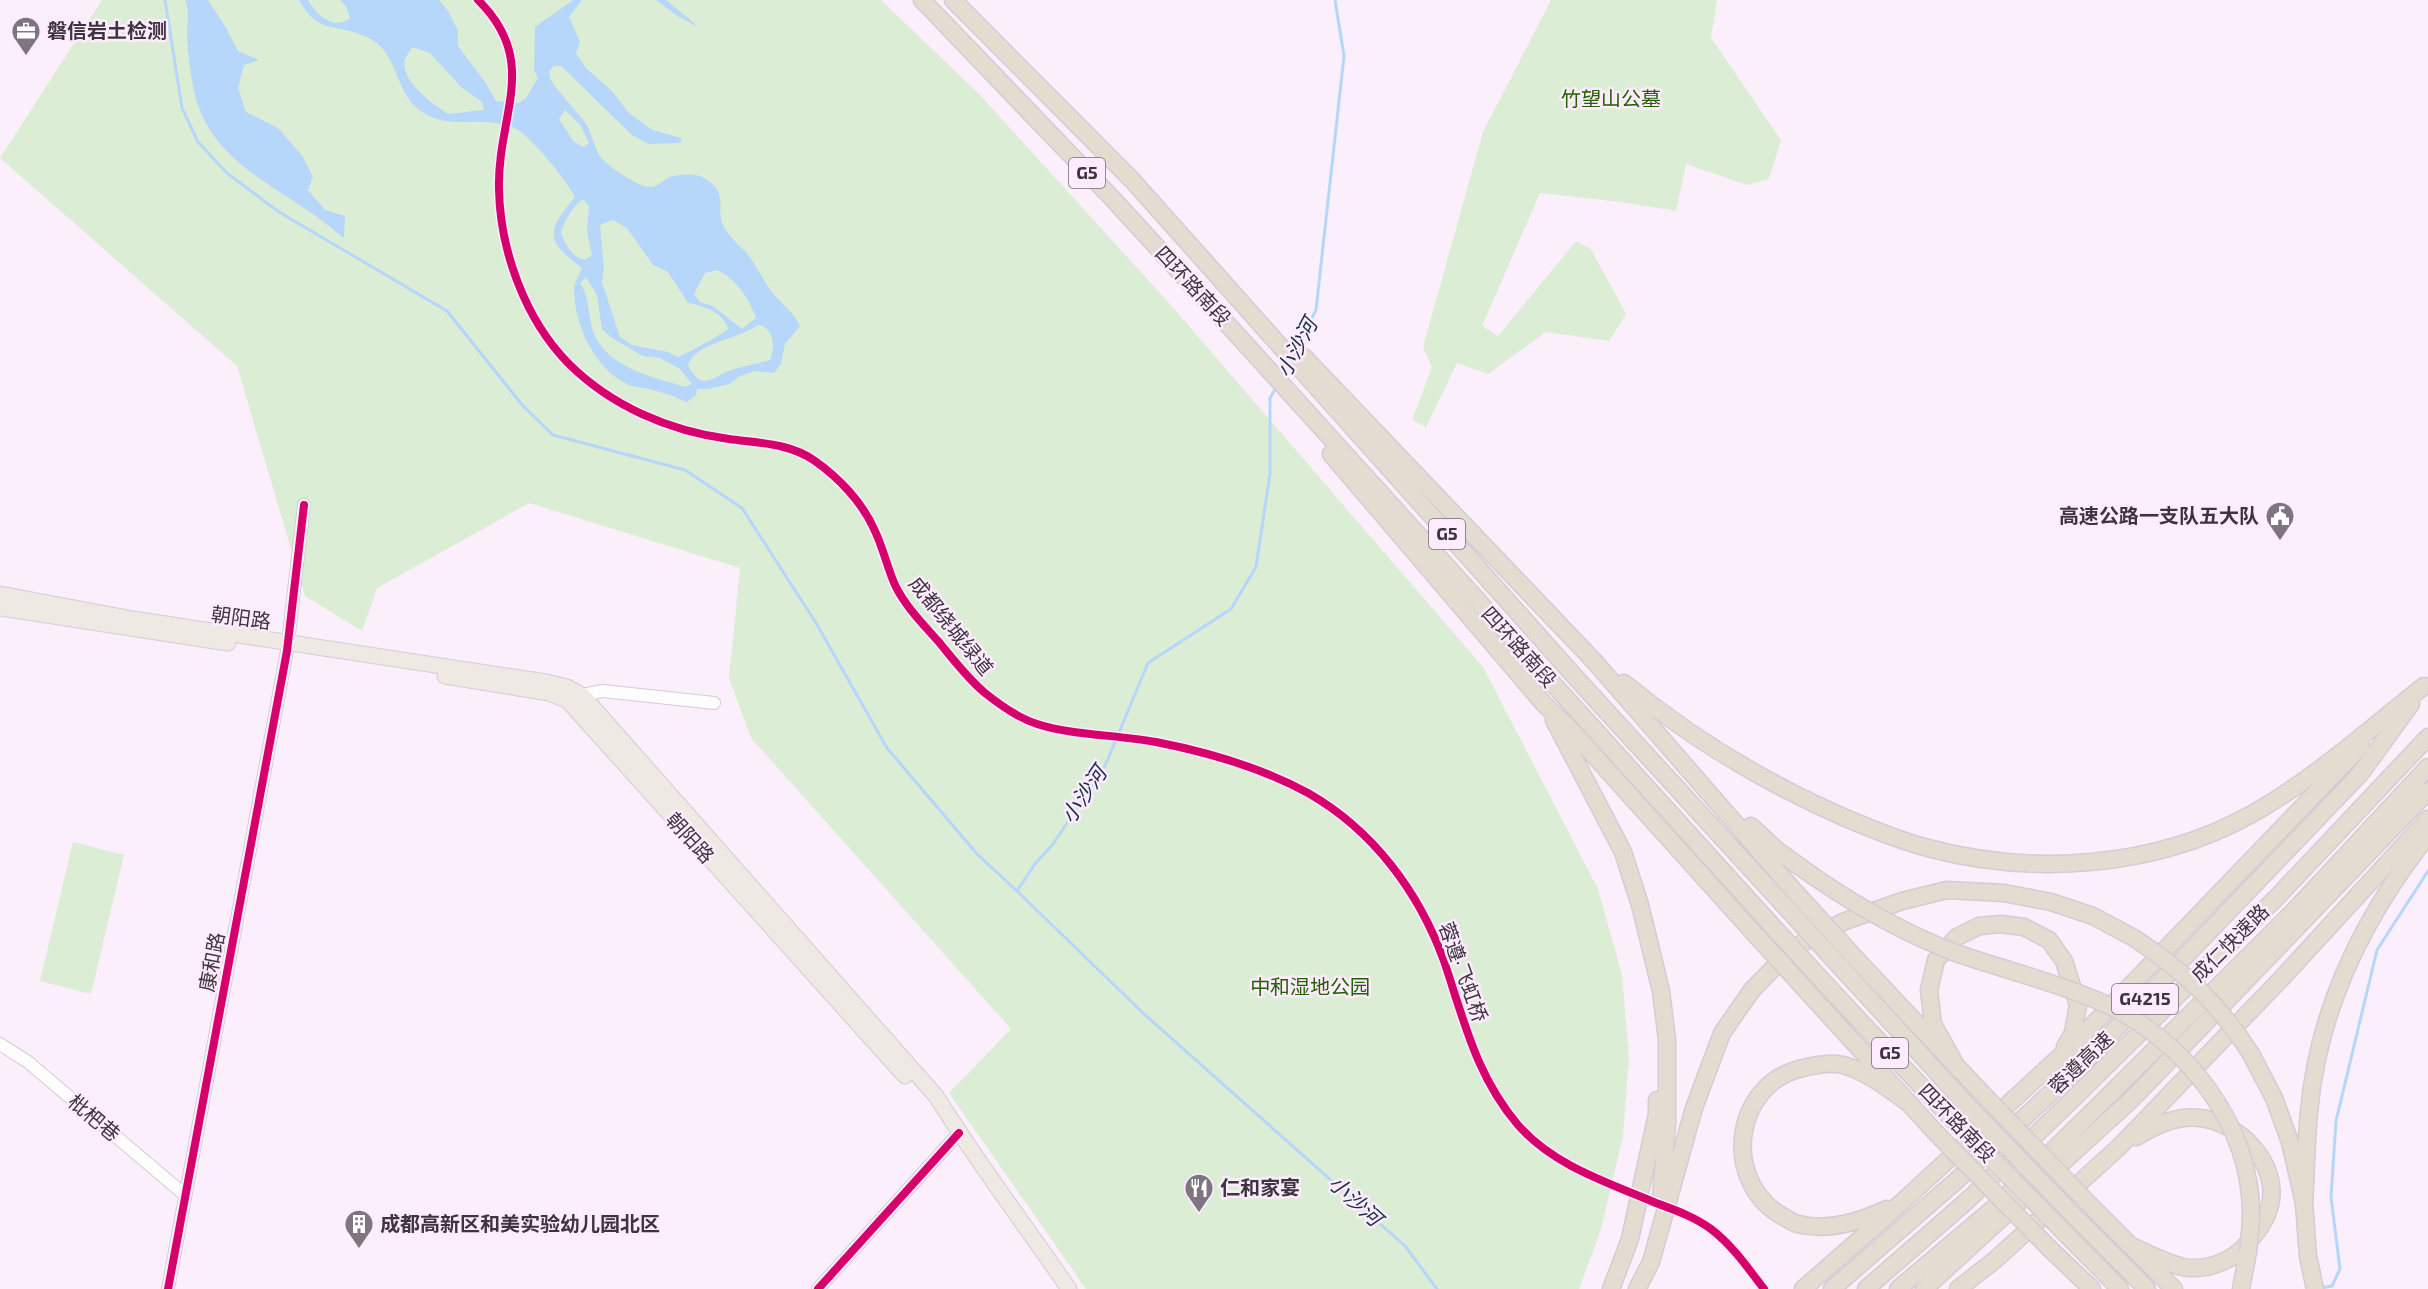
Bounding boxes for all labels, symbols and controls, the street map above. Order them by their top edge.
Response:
office icon: 磐信岩土检测 [10,15,42,57]
place label: 磐信岩土检测 [47,18,167,42]
park label: 竹望山公墓 [1561,86,1661,110]
road number: G5 [1069,158,1105,188]
street label: 四环路南段 [1151,241,1237,330]
water label: 小沙河 [1270,310,1323,381]
public building icon: 高速公路一支队五大队 [2264,500,2296,542]
place label: 高速公路一支队五大队 [2059,503,2259,527]
road number: G5 [1429,519,1465,549]
street label: 成都绕城绿道 [905,571,999,680]
street label: 朝阳路 [210,601,273,633]
street label: 四环路南段 [1477,601,1562,692]
water label: 小沙河 [1055,758,1113,827]
street label: 朝阳路 [662,807,720,868]
street label: 成仁快速路 [2185,898,2273,986]
street label: 蓉遵·飞虹桥 [1435,918,1493,1025]
street label: 康和路 [194,930,229,994]
park label: 中和湿地公园 [1250,974,1370,998]
road number: G4215 [2112,984,2178,1014]
street label: 蓉遵高速 [2043,1026,2117,1099]
road number: G5 [1872,1038,1908,1068]
street label: 四环路南段 [1914,1078,2001,1167]
street label: 枇杷巷 [64,1089,125,1146]
water label: 小沙河 [1324,1170,1391,1233]
restaurant icon: 仁和家宴 [1183,1172,1215,1214]
place label: 仁和家宴 [1220,1175,1300,1199]
building icon: 成都高新区和美实验幼儿园北区 [343,1208,375,1250]
place label: 成都高新区和美实验幼儿园北区 [380,1211,660,1235]

